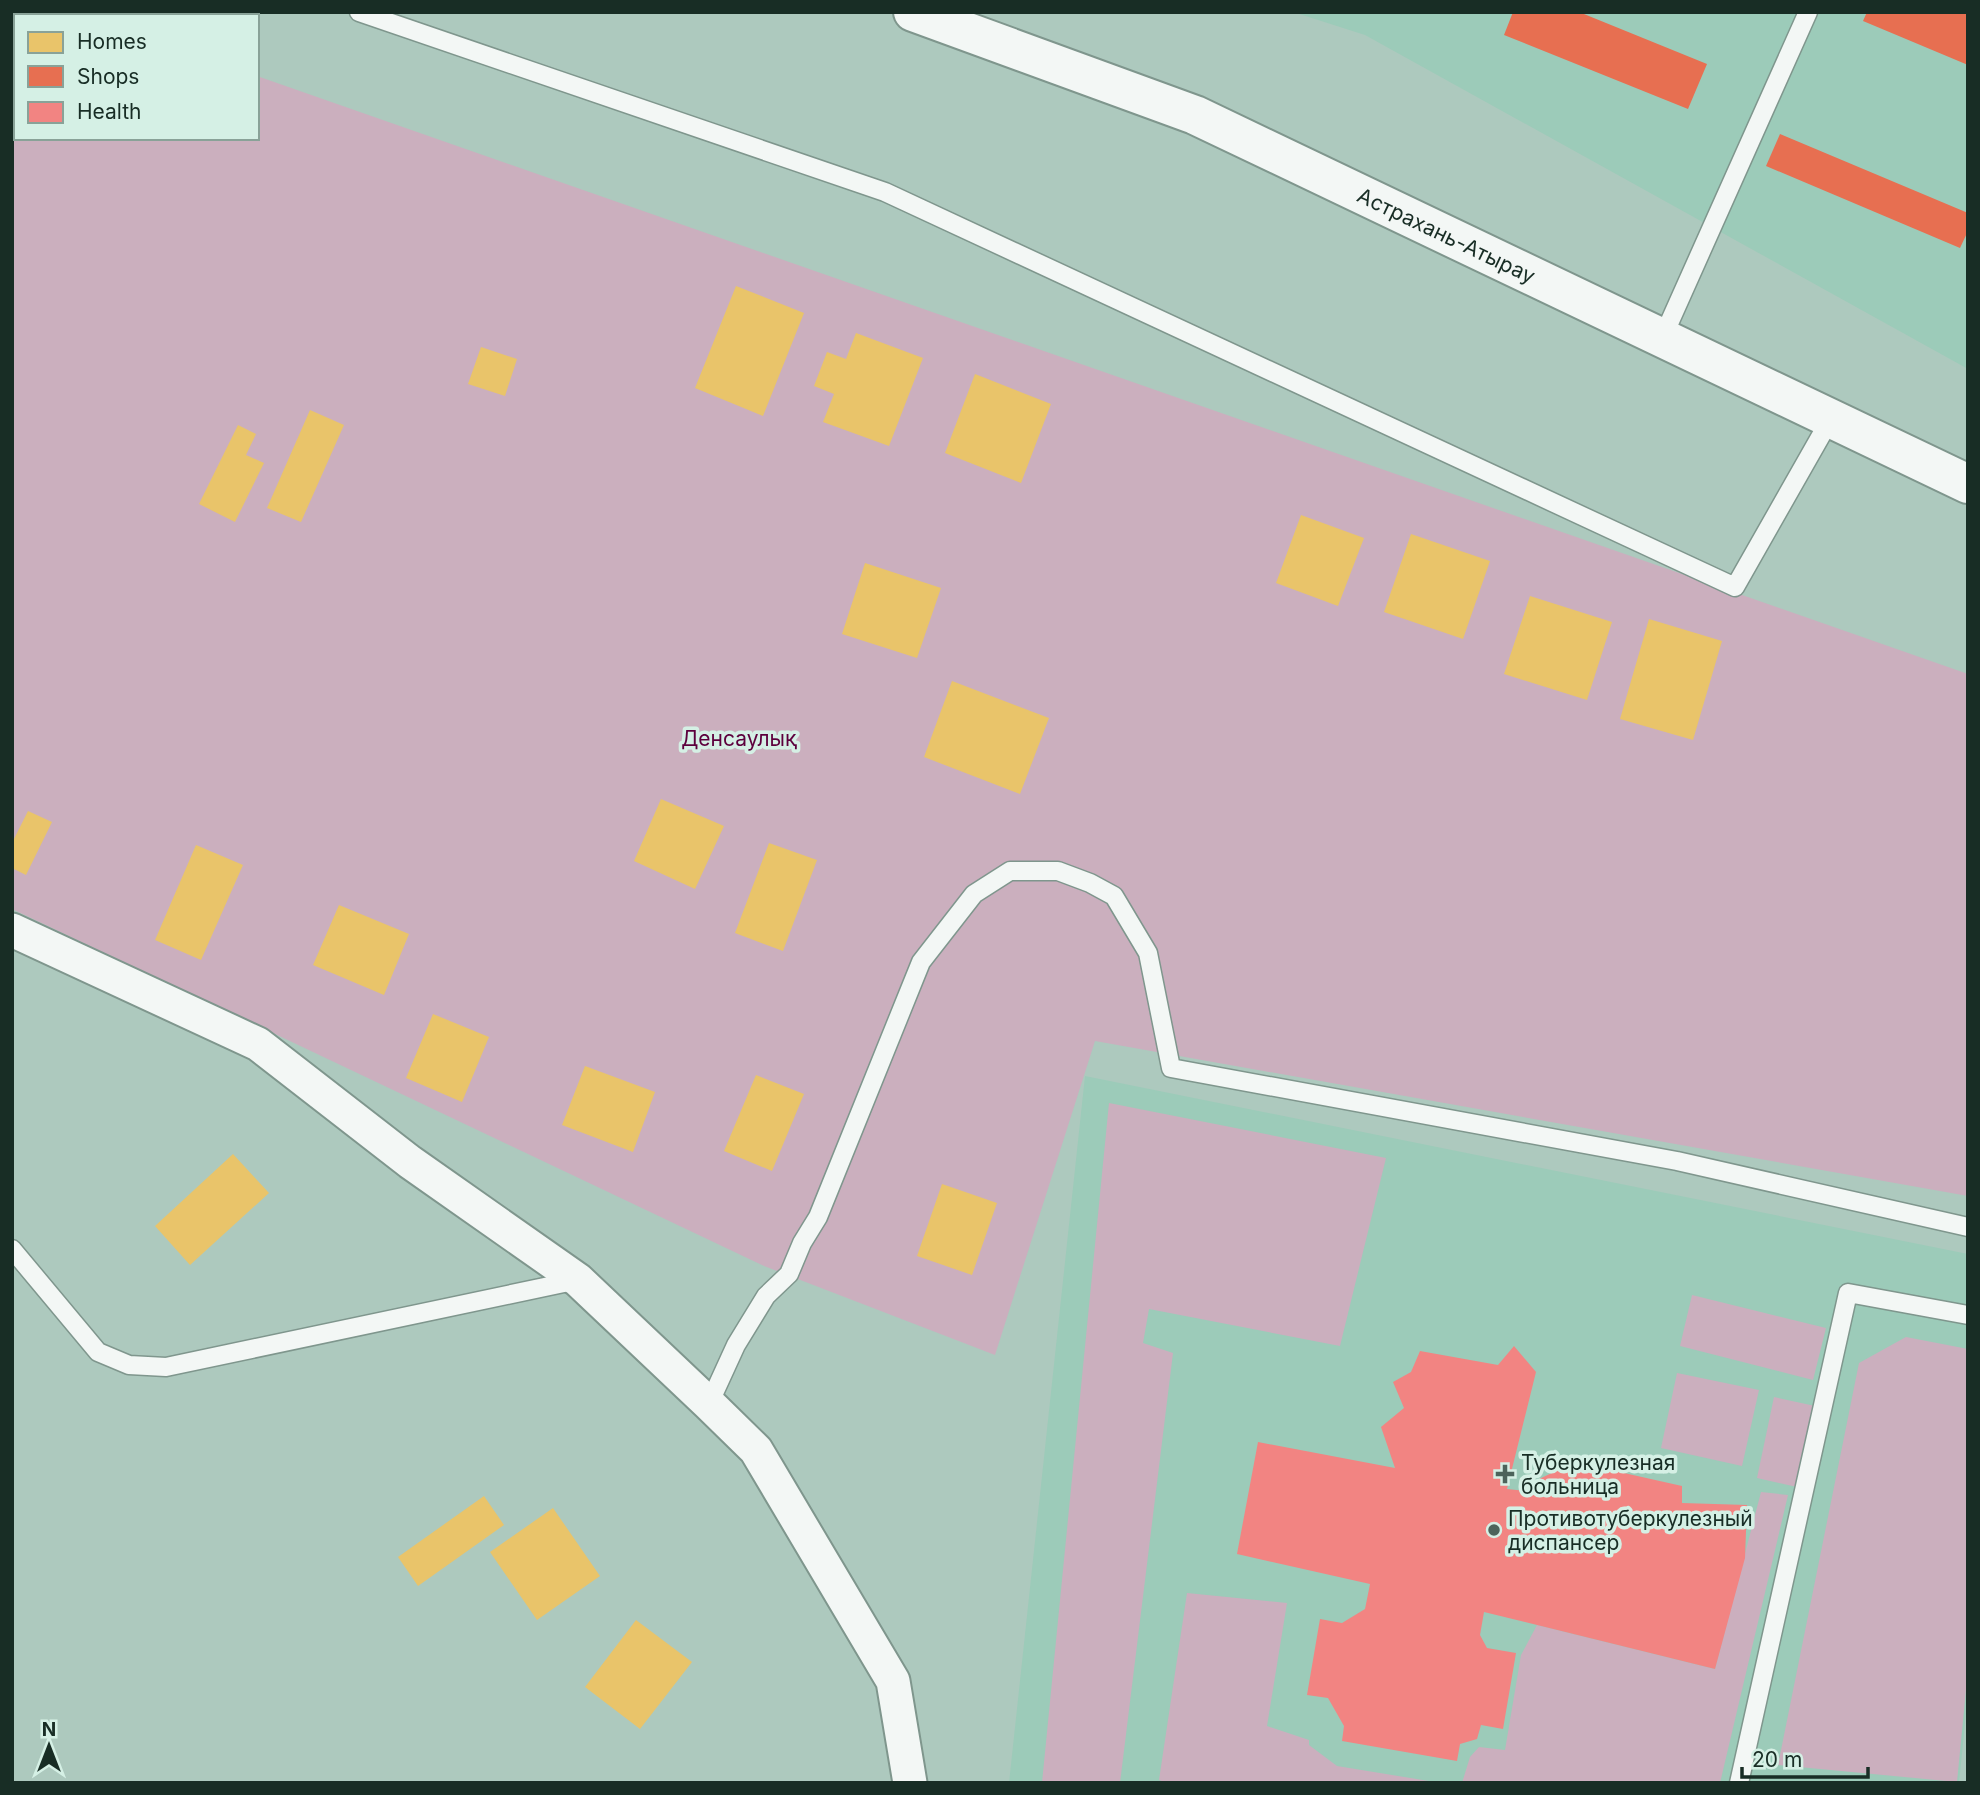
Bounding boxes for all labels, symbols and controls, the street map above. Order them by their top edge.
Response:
legend [14,14,259,140]
text: Homes [77,29,147,54]
text: Shops [77,64,139,89]
text: Health [77,99,142,124]
street label: Астрахань-Атырау [1354,182,1540,288]
park label: Денсаулық [681,726,797,751]
place label: Туберкулезная больница [1521,1450,1675,1499]
marker: Туберкулезная больница [1495,1464,1515,1484]
place label: Противотуберкулезный диспансер [1508,1506,1753,1555]
marker: Противотуберкулезный диспансер [1486,1522,1502,1538]
north arrow [14,1711,84,1781]
text: N [42,1718,56,1741]
scale bar [1742,1736,1868,1780]
text: 20 m [1752,1747,1802,1772]

